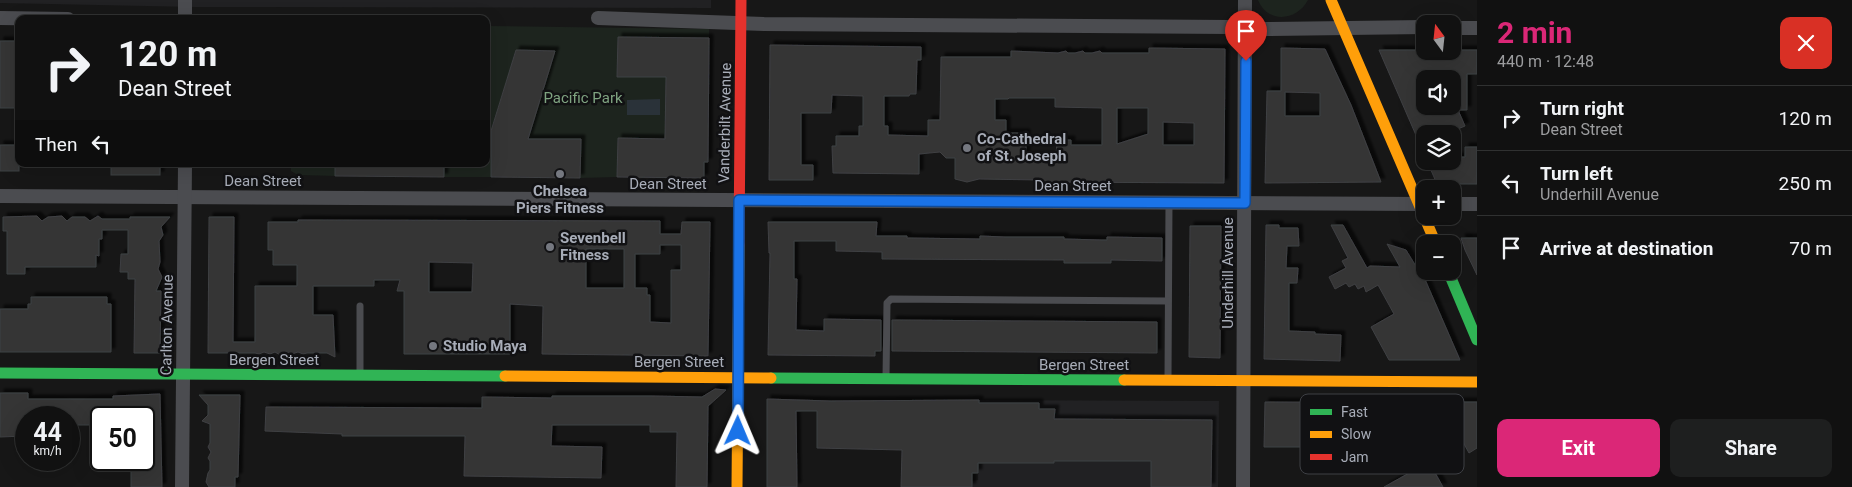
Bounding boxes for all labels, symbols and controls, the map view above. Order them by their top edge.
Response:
pin [1225,10,1267,61]
north arrow [1416,15,1461,60]
map controls [1416,15,1461,280]
text: 2 min [1497,15,1572,50]
icon: arrive [1232,17,1260,45]
button: close [1780,17,1832,69]
text: 120 m [118,34,217,75]
icon: right [35,35,100,100]
text: 440 m · 12:48 [1497,52,1594,71]
street label: Vanderbilt Avenue [715,63,735,183]
button: sound [1416,70,1461,115]
text: Dean Street [118,76,232,101]
park label: Pacific Park [543,89,623,107]
text: Turn right [1540,97,1624,120]
icon: right [1497,104,1525,132]
text: 120 m [1779,107,1832,130]
text: Dean Street [1540,120,1623,139]
button: layers [1416,125,1461,170]
icon: left [87,130,115,158]
place label: Co-Cathedral of St. Joseph [977,130,1066,165]
text: Then [35,133,77,156]
marker: Co-Cathedral of St. Joseph [961,142,973,154]
text: Turn left [1540,162,1613,185]
marker: Chelsea Piers Fitness [554,168,566,180]
icon: left [1497,169,1525,197]
street label: Dean Street [224,172,302,190]
text: 250 m [1779,172,1832,195]
street label: Dean Street [629,175,707,193]
street label: Dean Street [1034,177,1112,195]
button: + [1416,180,1461,225]
place label: Chelsea Piers Fitness [516,182,604,217]
text: Underhill Avenue [1540,185,1659,204]
street label: Underhill Avenue [1219,217,1237,329]
place label: Sevenbell Fitness [560,229,626,264]
icon: arrive [1497,234,1525,262]
button: − [1416,235,1461,280]
text: Arrive at destination [1540,237,1713,260]
text: 70 m [1789,237,1832,260]
marker: Sevenbell Fitness [544,241,556,253]
street label: Carlton Avenue [157,274,177,376]
place label: Studio Maya [443,337,527,355]
marker: Studio Maya [427,340,439,352]
street label: Bergen Street [229,351,319,369]
street label: Bergen Street [634,353,724,371]
street label: Bergen Street [1039,356,1129,374]
legend [1300,394,1464,474]
position arrow [711,404,763,456]
text: Fast [1341,404,1368,420]
speed limit sign: 50 [90,406,155,471]
text: 44 [33,418,62,447]
button: Exit [1497,419,1660,477]
button: Share [1670,419,1832,477]
text: Slow [1341,426,1372,442]
text: km/h [33,444,62,458]
text: Jam [1341,449,1369,465]

